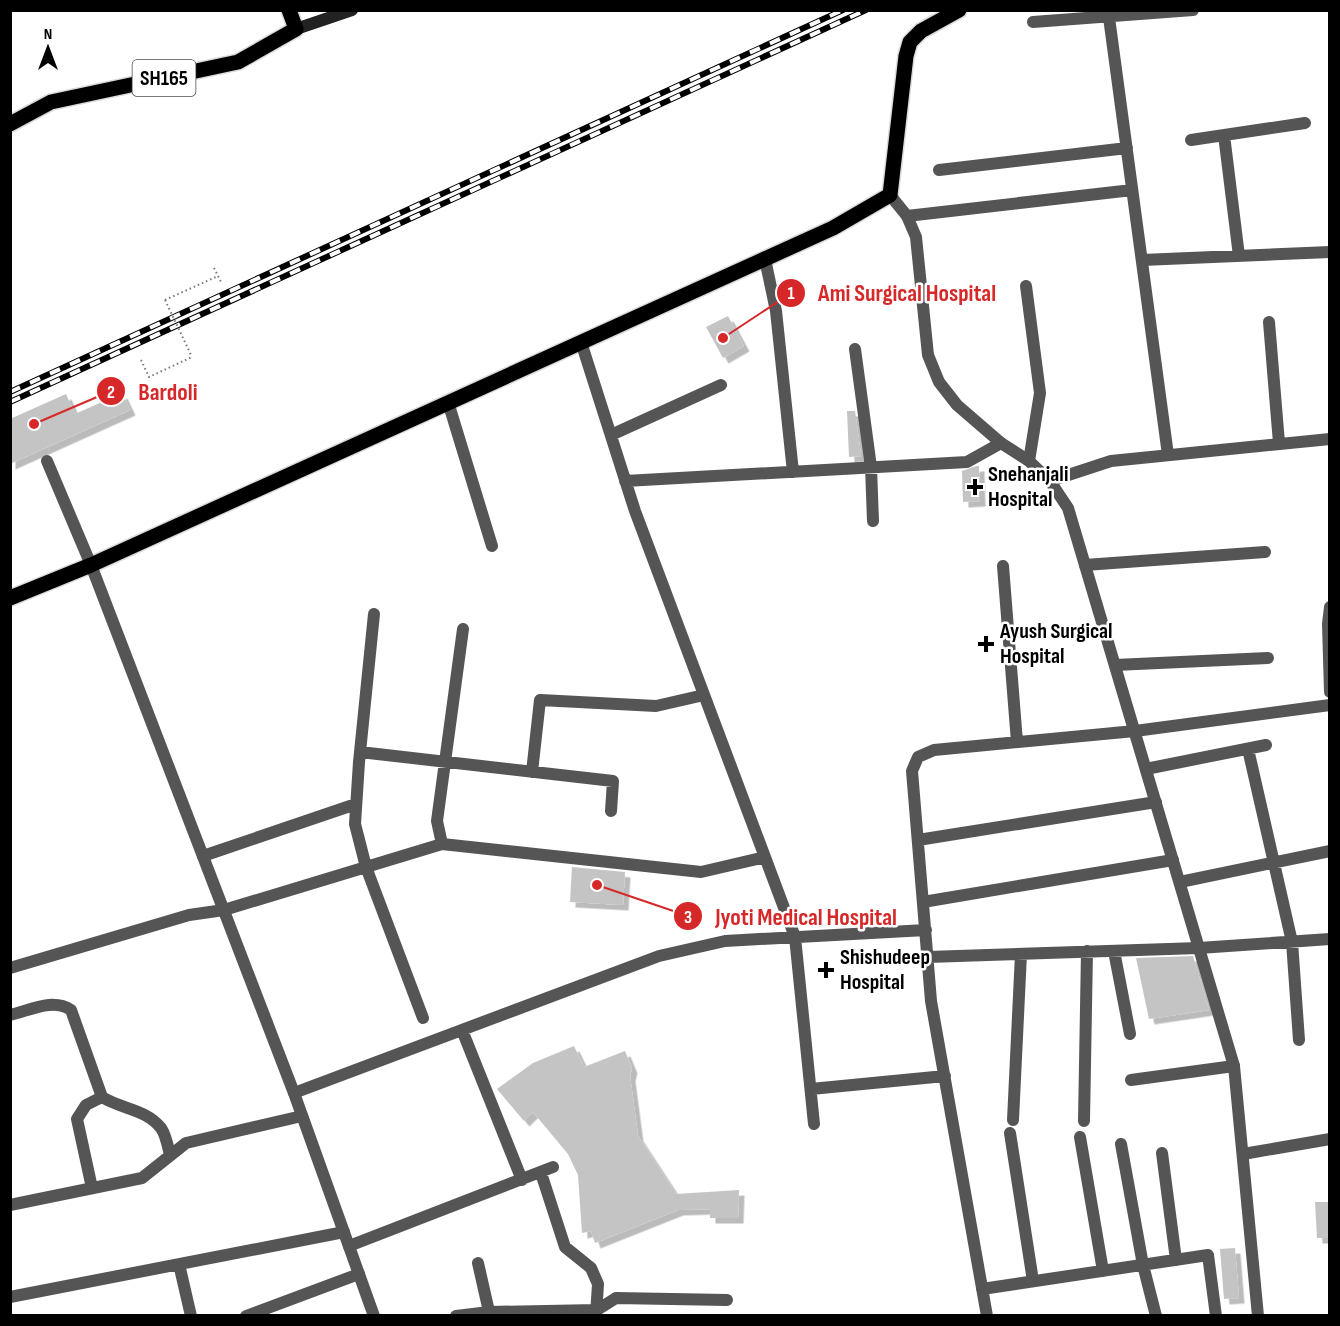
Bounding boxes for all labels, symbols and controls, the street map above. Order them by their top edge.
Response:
north arrow [18,18,78,78]
text: N [44,25,52,44]
road number: SH165 [132,60,195,96]
callout: Ami Surgical Hospital [776,272,1008,314]
text: Ami Surgical Hospital [817,279,996,308]
text: 1 [787,283,795,304]
callout: Bardoli [96,370,210,412]
text: Bardoli [138,378,198,407]
text: 2 [107,382,115,403]
place label: Snehanjali Hospital [988,461,1068,513]
marker: Snehanjali Hospital [966,478,984,496]
place label: Ayush Surgical Hospital [999,618,1113,670]
marker: Ayush Surgical Hospital [977,635,995,653]
callout: Jyoti Medical Hospital [673,895,909,937]
text: Jyoti Medical Hospital [714,903,897,932]
text: 3 [684,907,692,928]
place label: Shishudeep Hospital [840,944,930,996]
marker: Shishudeep Hospital [817,961,835,979]

